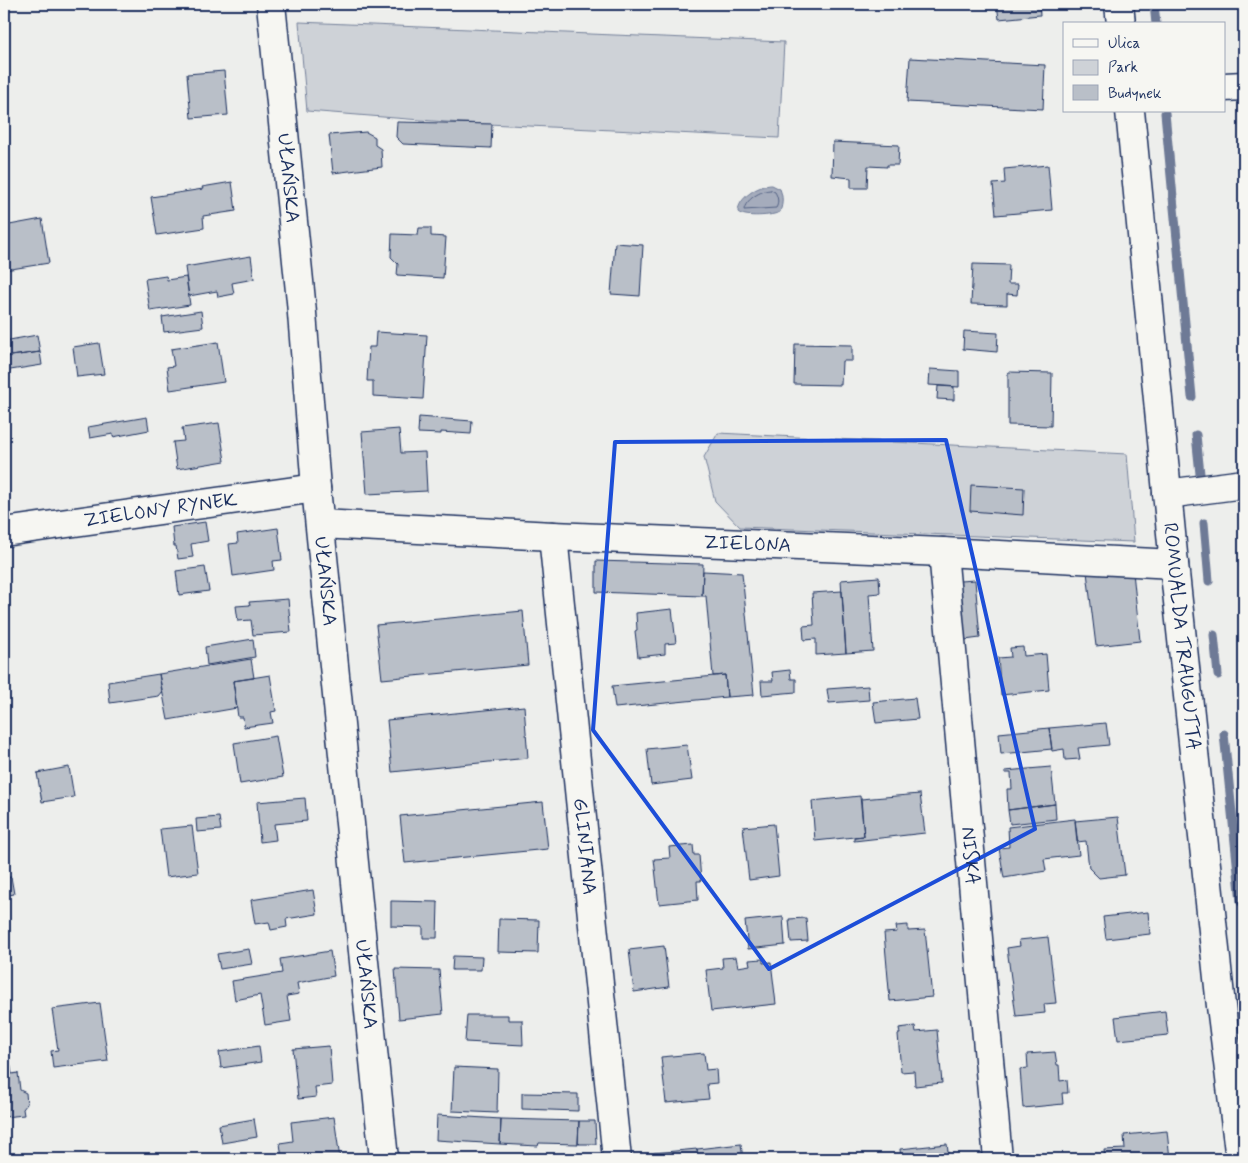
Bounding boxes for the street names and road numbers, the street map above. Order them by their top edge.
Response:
street label: UŁAŃSKA [271,132,307,224]
street label: ZIELONY RYNEK [82,486,239,534]
street label: ROMUALDA TRAUGUTTA [1157,521,1207,752]
street label: ZIELONA [703,529,792,559]
street label: UŁAŃSKA [307,535,343,628]
street label: GLINIANA [566,797,603,896]
street label: NISKA [954,825,987,886]
street label: UŁAŃSKA [348,938,384,1031]

